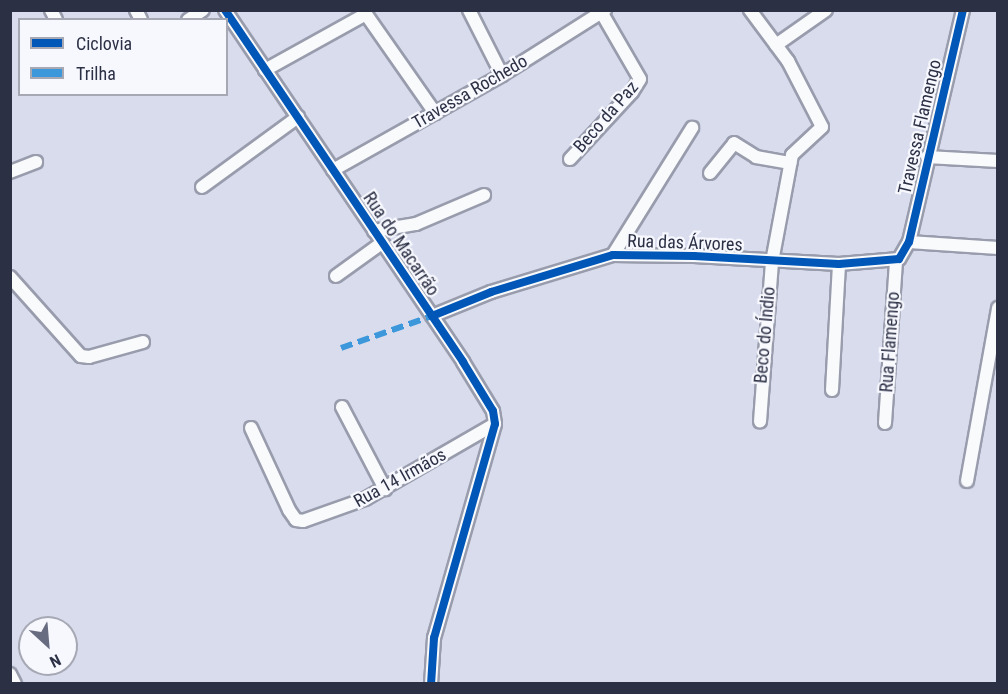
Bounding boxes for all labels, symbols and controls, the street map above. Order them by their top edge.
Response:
legend [18,18,228,96]
text: Ciclovia [76,33,132,54]
street label: Travessa Rochedo [409,50,531,134]
street label: Travessa Flamengo [894,58,946,196]
text: Trilha [76,63,116,84]
street label: Beco da Paz [569,77,643,157]
street label: Rua do Macarrão [358,188,444,300]
street label: Rua das Árvores [627,230,743,256]
street label: Beco do Índio [750,286,780,384]
street label: Rua Flamengo [876,291,904,393]
street label: Rua 14 Irmãos [350,444,450,512]
north arrow [18,616,78,676]
text: N [47,650,64,672]

